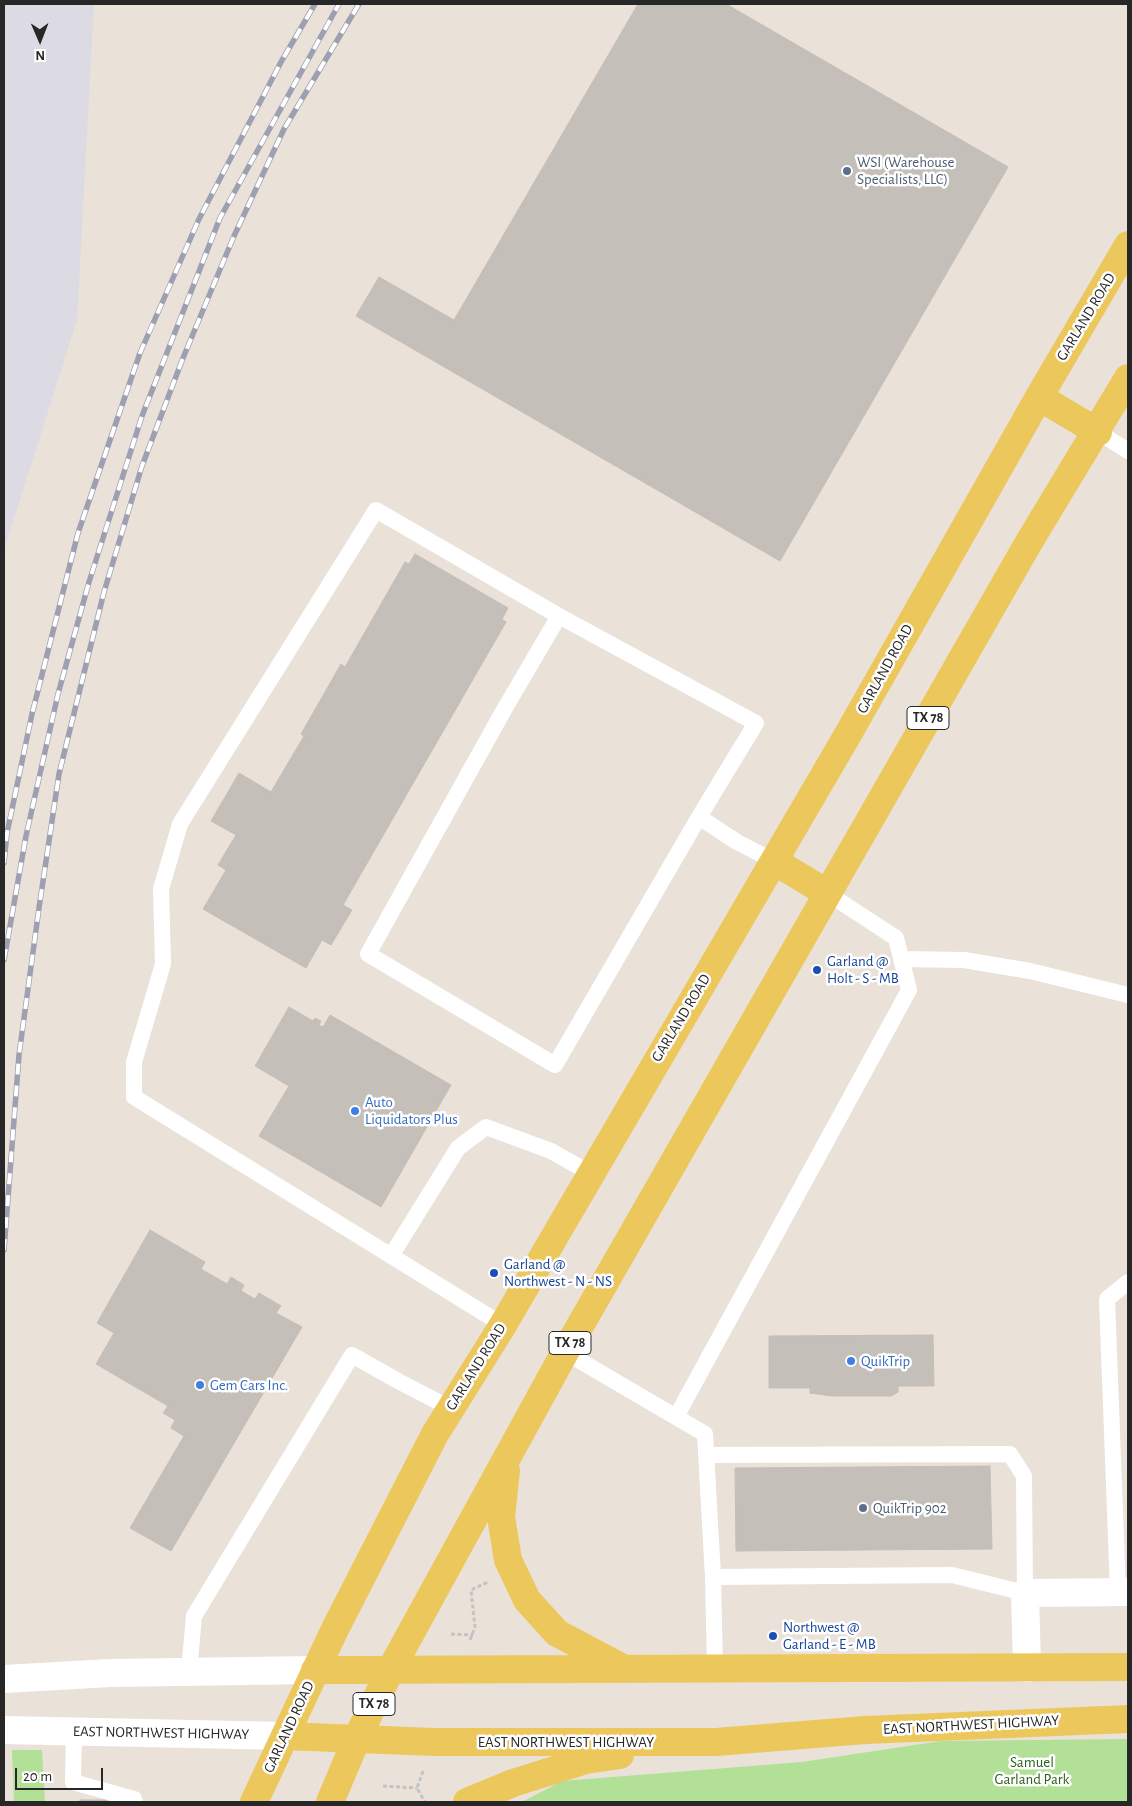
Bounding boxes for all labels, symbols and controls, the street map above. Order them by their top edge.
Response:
north arrow [15,15,65,65]
text: N [35,48,45,62]
place label: WSI (Warehouse Specialists, LLC) [857,153,954,188]
marker: WSI (Warehouse Specialists, LLC) [841,165,853,177]
street label: GARLAND ROAD [1053,270,1119,364]
street label: GARLAND ROAD [853,621,917,717]
road number: TX 78 [907,706,949,730]
place label: Garland @ Holt - S - MB [827,952,899,987]
marker: Garland @ Holt - S - MB [811,964,823,976]
street label: GARLAND ROAD [648,971,714,1065]
place label: Auto Liquidators Plus [365,1093,458,1128]
marker: Auto Liquidators Plus [349,1105,361,1117]
place label: Garland @ Northwest - N - NS [504,1255,612,1290]
marker: Garland @ Northwest - N - NS [488,1267,500,1279]
street label: GARLAND ROAD [442,1320,510,1414]
road number: TX 78 [549,1332,591,1355]
place label: QuikTrip [861,1352,910,1370]
marker: QuikTrip [845,1355,857,1367]
place label: Gem Cars Inc. [210,1376,288,1394]
marker: Gem Cars Inc. [194,1379,206,1391]
place label: QuikTrip 902 [873,1499,946,1517]
marker: QuikTrip 902 [857,1502,869,1514]
place label: Northwest @ Garland - E - MB [783,1618,876,1653]
marker: Northwest @ Garland - E - MB [767,1630,779,1642]
street label: GARLAND ROAD [260,1678,318,1776]
road number: TX 78 [353,1692,395,1716]
street label: EAST NORTHWEST HIGHWAY [882,1711,1060,1739]
street label: EAST NORTHWEST HIGHWAY [73,1722,249,1744]
street label: EAST NORTHWEST HIGHWAY [478,1733,654,1751]
park label: Samuel Garland Park [995,1753,1069,1788]
scale bar [18,1758,105,1790]
text: 20 m [23,1769,52,1784]

